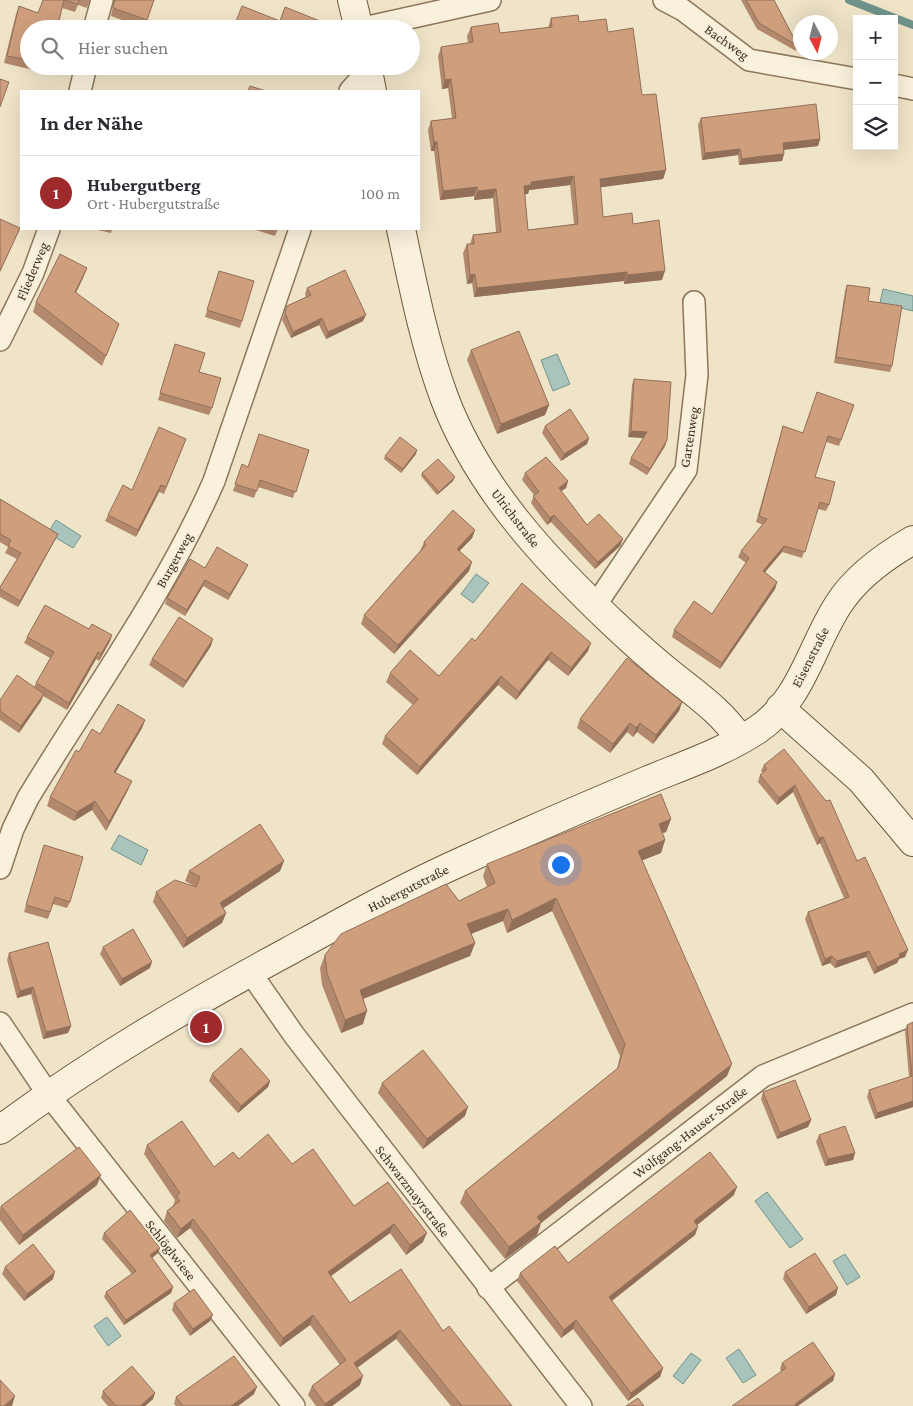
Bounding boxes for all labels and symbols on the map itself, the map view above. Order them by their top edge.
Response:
north arrow [793,15,838,60]
street label: Bachweg [702,21,752,63]
street label: Fliederweg [13,239,52,303]
street label: Gartenweg [676,405,702,469]
street label: Ulrichstraße [488,486,544,550]
street label: Burgerweg [152,529,196,590]
street label: Eisenstraße [788,624,832,690]
your location [548,852,574,878]
street label: Hubergutstraße [365,861,451,915]
pin: 1 [190,1008,222,1046]
street label: Wolfgang-Hauser-Straße [630,1082,750,1182]
street label: Schwarzmayrstraße [372,1142,454,1240]
street label: Schlöglwiese [142,1216,200,1284]

